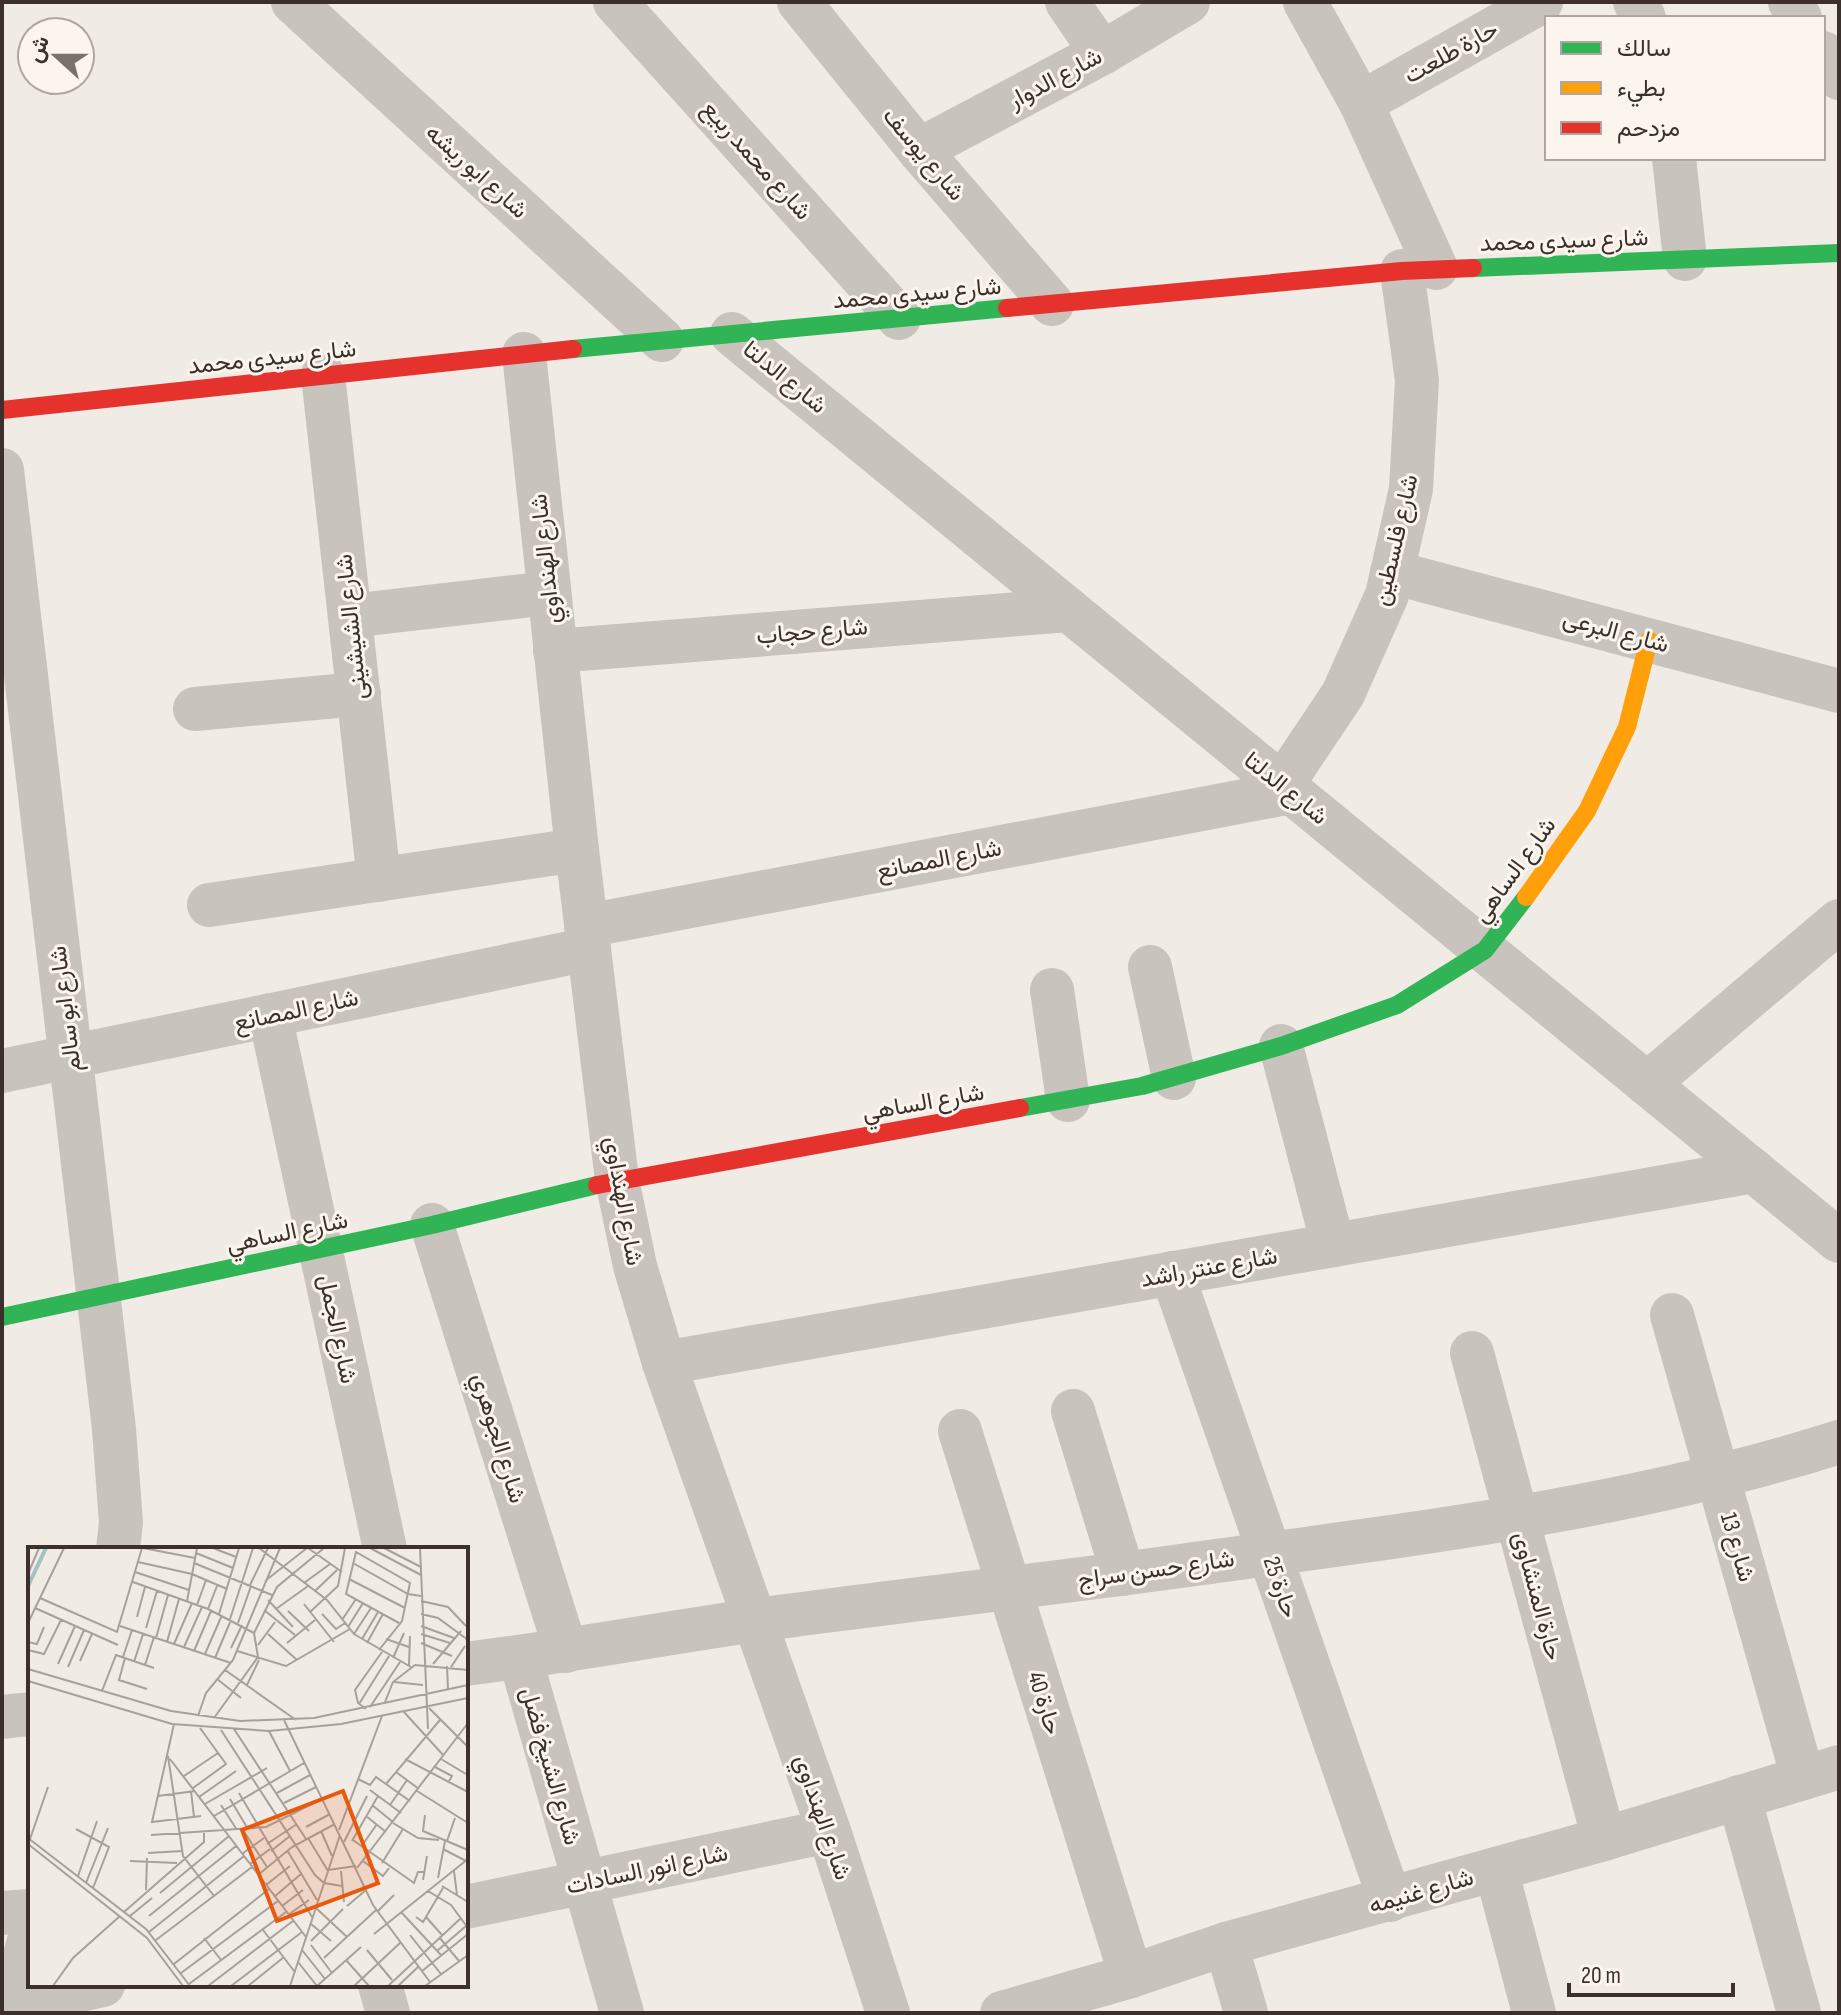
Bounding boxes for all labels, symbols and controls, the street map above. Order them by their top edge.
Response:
street label: حارة طلعت [1399,15,1503,90]
north arrow [16,16,96,96]
legend [1545,16,1825,160]
text: ش [21,32,56,67]
text: سالك [1617,34,1671,63]
street label: شارع الدوار [1003,42,1107,116]
text: بطيء [1617,74,1666,107]
street label: شارع محمد ربيع [694,95,818,227]
street label: شارع يوسف [876,102,971,207]
text: مزدحم [1617,114,1680,144]
street label: شارع ابو ريشه [419,118,534,226]
street label: شارع سيدى محمد [1479,223,1649,259]
street label: شارع سيدى محمد [832,272,1003,316]
street label: شارع سيدى محمد [187,334,358,382]
street label: شارع الدلتا [736,335,833,421]
street label: شارع فلسطين [1366,472,1426,609]
street label: شارع الهنداوي [524,492,571,625]
street label: شارع الشيشينى [329,553,375,701]
street label: شارع البرعى [1560,603,1672,660]
street label: شارع حجاب [755,612,869,652]
street label: شارع الدلتا [1237,746,1334,832]
street label: شارع الساهي [1466,812,1566,931]
street label: شارع المصانع [874,833,1004,888]
street label: شارع ابو سالم [43,944,89,1074]
street label: شارع المصانع [231,983,361,1040]
street label: شارع الساهي [860,1078,987,1131]
street label: شارع الهنداوي [594,1134,649,1269]
street label: شارع الساهي [224,1205,351,1263]
street label: شارع عنتر راشد [1139,1241,1280,1295]
street label: شارع الجمل [311,1272,363,1386]
street label: شارع الجوهري [461,1370,532,1508]
street label: شارع 13 [1713,1509,1761,1585]
street label: حارة المنشاوى [1506,1529,1569,1664]
street label: شارع حسن سراج [1076,1544,1236,1596]
inset map [28,1547,468,1987]
street label: حارة 25 [1257,1553,1305,1622]
street label: حارة 40 [1021,1668,1068,1738]
street label: شارع الشيخ فضل [512,1684,587,1849]
street label: شارع الهنداوي [784,1751,857,1885]
street label: شارع انور السادات [564,1838,731,1902]
street label: شارع غنيمه [1365,1863,1477,1921]
scale bar [1569,1947,1733,1997]
text: 20 m [1581,1961,1621,1990]

